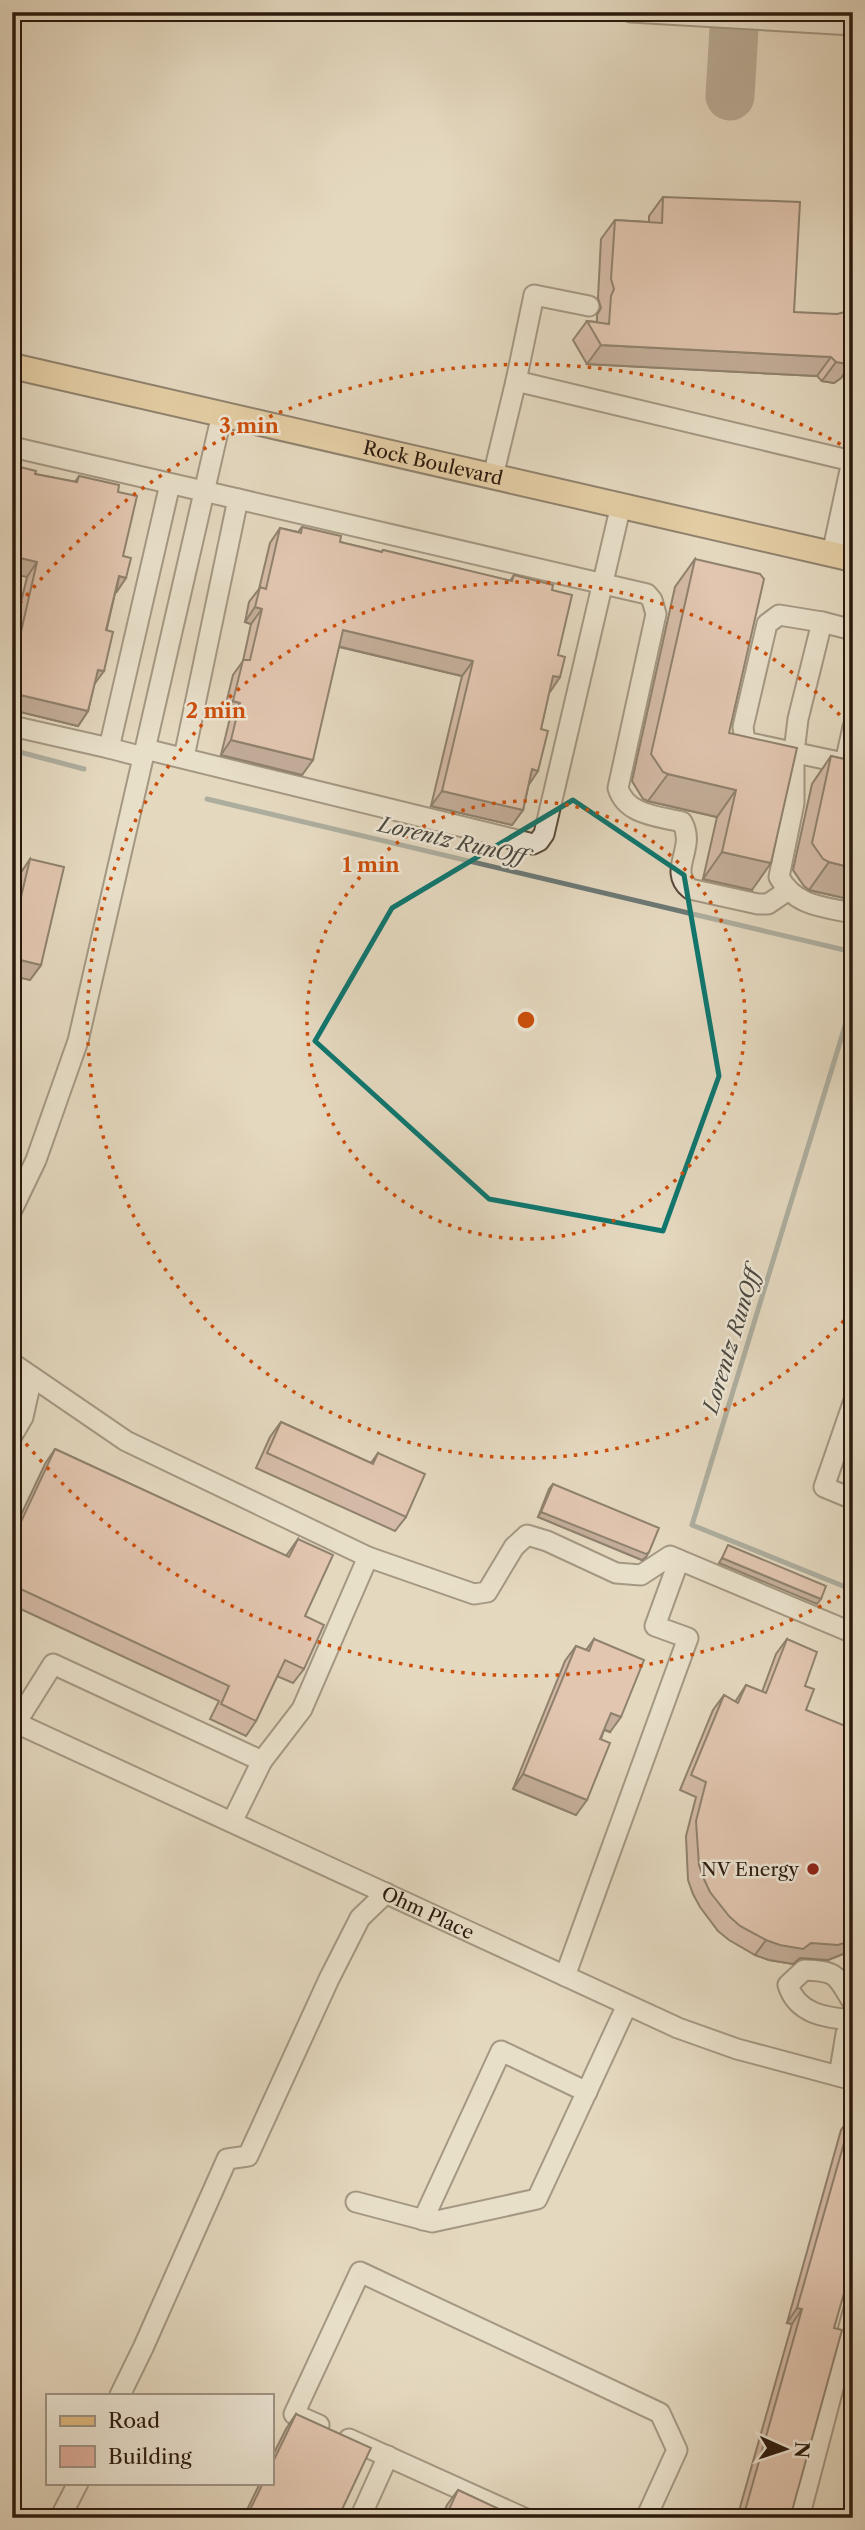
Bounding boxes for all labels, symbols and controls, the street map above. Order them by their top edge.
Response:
text: 3 min [219,413,280,438]
street label: Rock Boulevard [361,436,506,490]
text: 2 min [186,698,247,723]
water label: Lorentz RunOff [374,811,535,871]
text: 1 min [342,852,400,877]
centre of rings [514,1008,538,1032]
water label: Lorentz RunOff [697,1259,768,1418]
place label: NV Energy [701,1858,799,1881]
marker: NV Energy [805,1861,821,1877]
street label: Ohm Place [378,1882,478,1944]
legend [46,2394,273,2484]
text: Road [108,2408,160,2433]
north arrow [750,2414,820,2484]
text: N [790,2441,813,2459]
text: Building [108,2444,193,2469]

